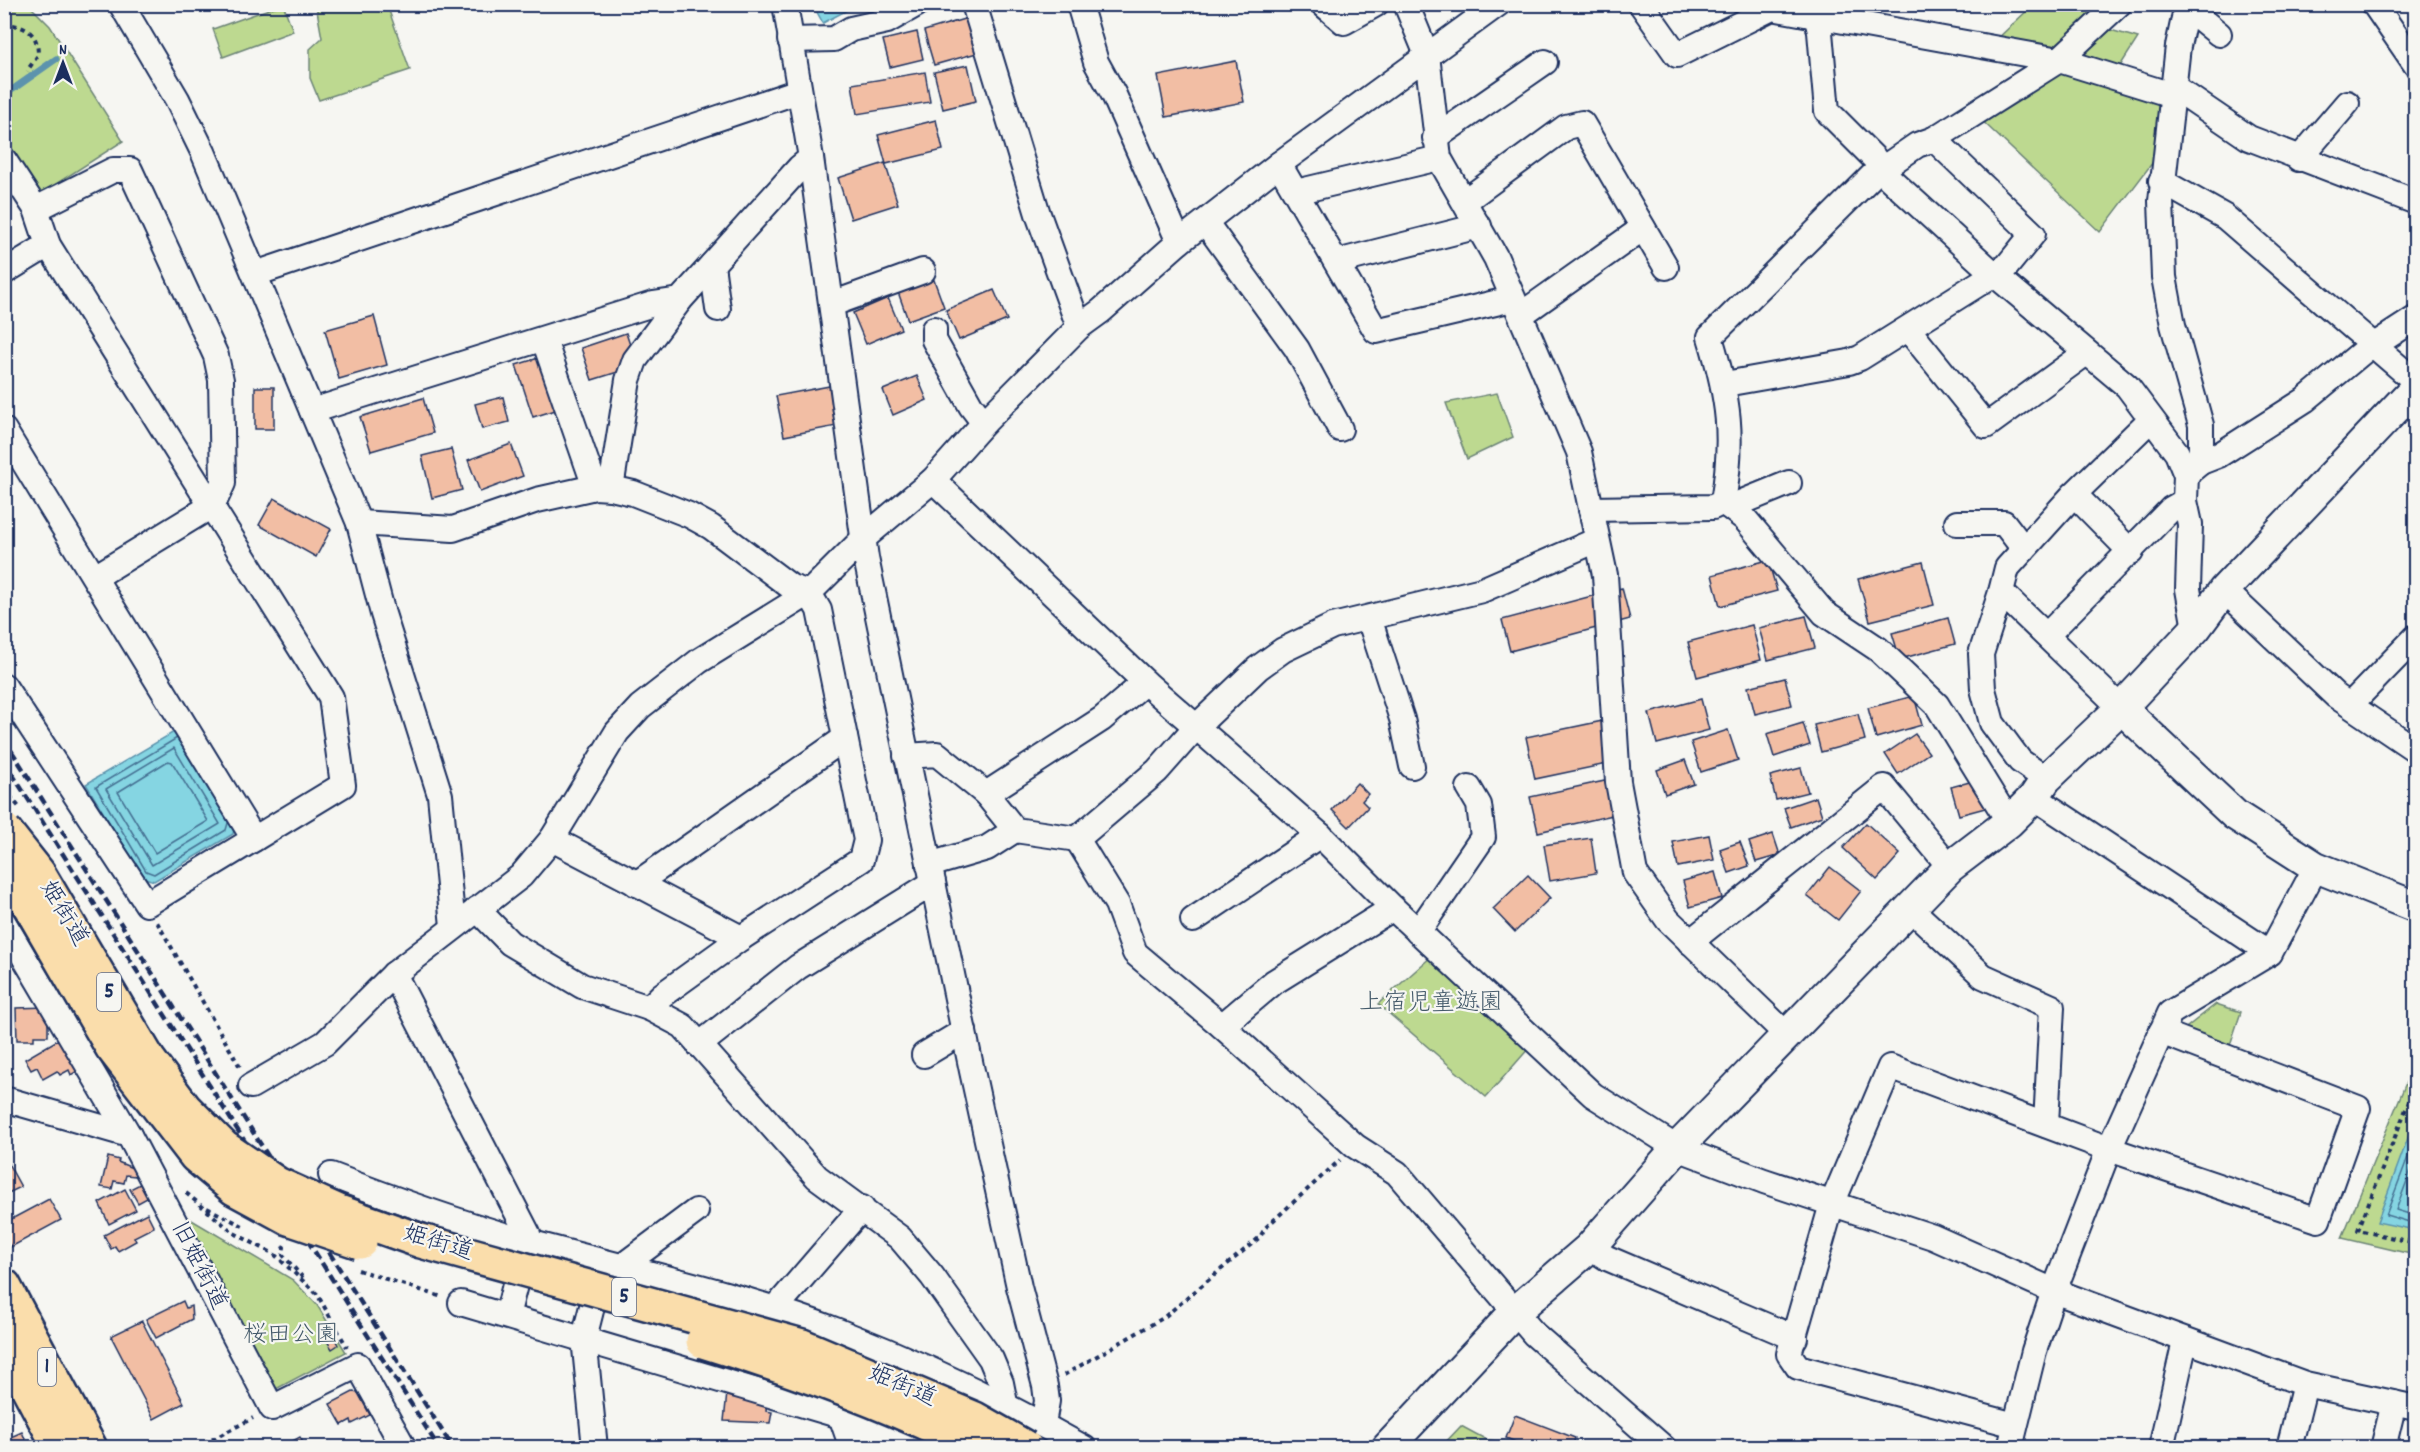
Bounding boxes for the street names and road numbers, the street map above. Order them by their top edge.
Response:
street label: 姫街道 [30,874,96,954]
road number: 5 [97,973,121,1011]
street label: 旧姫街道 [161,1216,235,1316]
street label: 姫街道 [399,1217,477,1271]
road number: 5 [612,1278,636,1316]
road number: 1 [38,1348,56,1386]
street label: 姫街道 [862,1357,942,1417]

